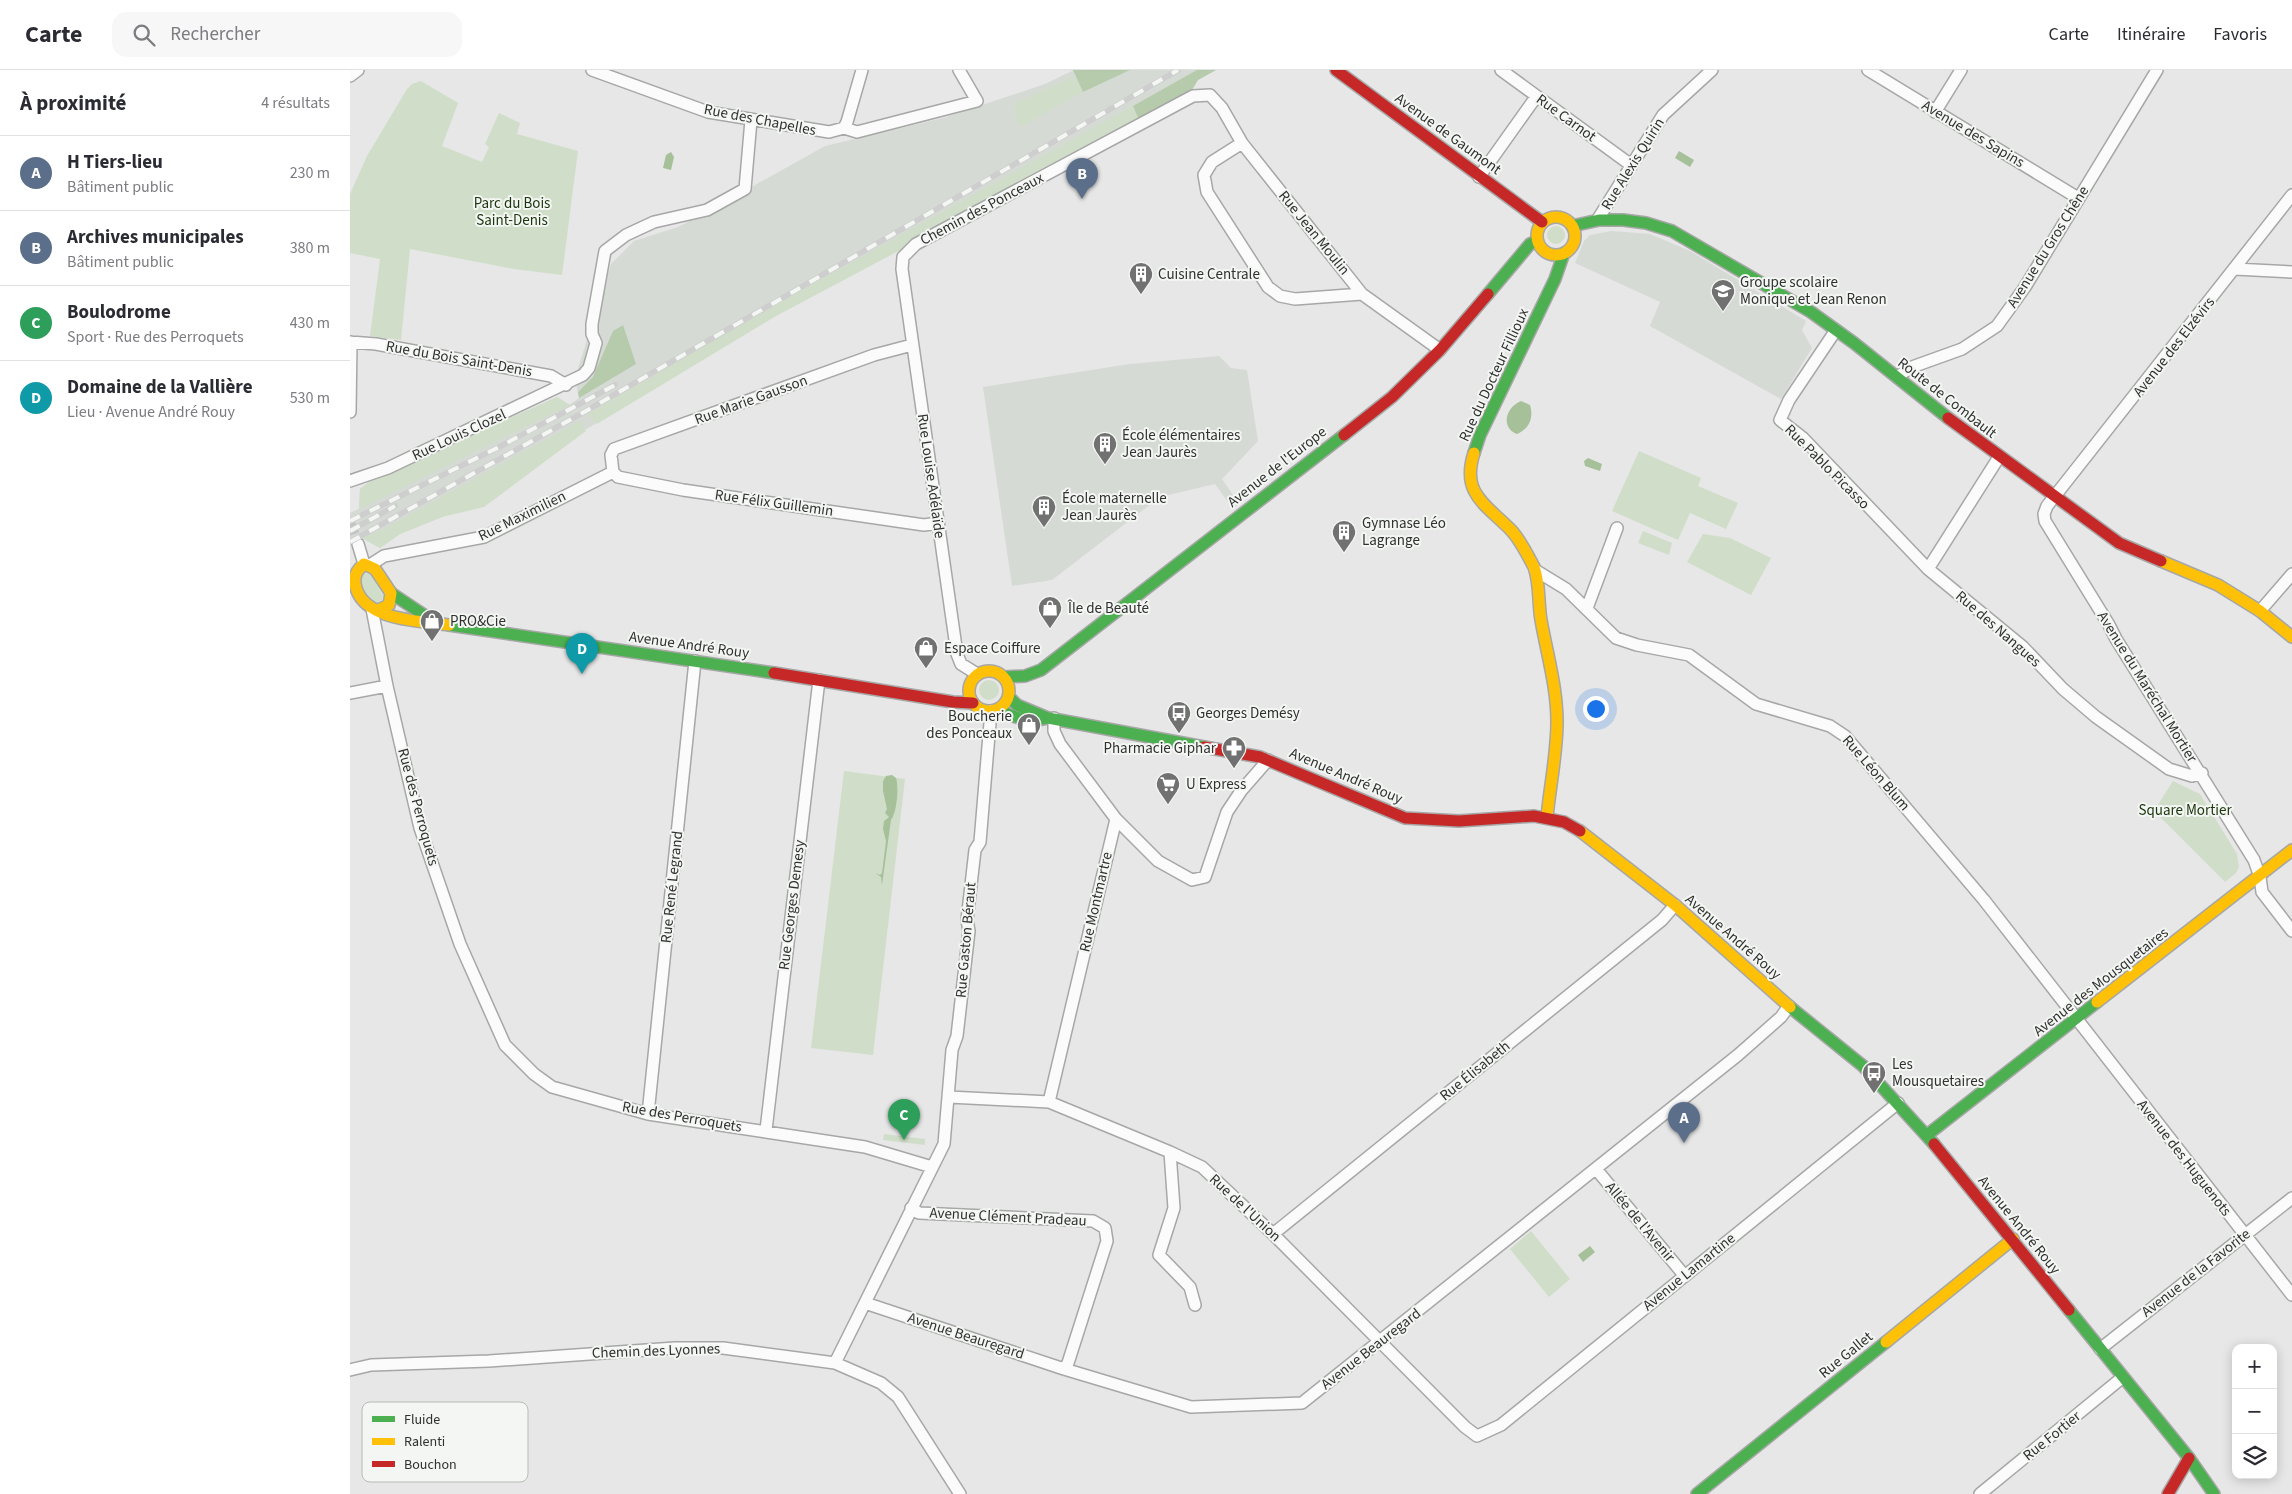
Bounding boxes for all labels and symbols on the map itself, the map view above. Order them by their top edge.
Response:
street label: Avenue de Gaumont [1391,88,1505,180]
street label: Rue Carnot [1532,89,1600,147]
street label: Avenue des Sapins [1918,95,2028,173]
street label: Rue des Chapelles [702,99,818,141]
street label: Rue Alexis Quirin [1596,114,1670,214]
pin: B [1066,158,1098,199]
street label: Chemin des Ponceaux [917,167,1048,250]
street label: Avenue du Gros Chêne [2002,182,2094,312]
street label: Rue Jean Moulin [1273,186,1355,280]
park label: Parc du Bois Saint-Denis [474,193,550,231]
building icon: Cuisine Centrale [1128,261,1154,295]
place label: Cuisine Centrale [1158,264,1260,285]
place label: Groupe scolaire Monique et Jean Renon [1740,272,1887,310]
school or university icon: Groupe scolaire Monique et Jean Renon [1710,278,1736,312]
street label: Avenue des Elzévirs [2128,293,2220,401]
street label: Rue du Docteur Fillioux [1454,305,1534,445]
street label: Rue du Bois Saint-Denis [384,336,534,382]
street label: Route de Combault [1893,353,2001,443]
street label: Rue Marie Gausson [692,370,810,430]
street label: Rue Louis Clozel [409,404,510,466]
street label: Rue Louise Adélaïde [912,412,950,540]
street label: Rue Pablo Picasso [1780,420,1874,514]
street label: Avenue de l'Europe [1223,422,1331,512]
place label: École élémentaires Jean Jaurès [1122,425,1240,463]
building icon: École élémentaires Jean Jaurès [1092,431,1118,465]
street label: Rue Félix Guillemin [713,484,835,522]
street label: Rue Maximilien [475,486,569,546]
place label: École maternelle Jean Jaurès [1062,488,1167,526]
building icon: École maternelle Jean Jaurès [1031,494,1057,528]
place label: Gymnase Léo Lagrange [1362,513,1446,551]
building icon: Gymnase Léo Lagrange [1331,519,1357,553]
street label: Rue des Nangues [1951,586,2045,672]
shop icon: Île de Beauté [1037,595,1063,629]
place label: Île de Beauté [1067,598,1149,619]
street label: Avenue du Maréchal Mortier [2092,607,2203,767]
shop icon: PRO&Cie [419,608,445,642]
place label: PRO&Cie [450,611,506,632]
street label: Avenue André Rouy [628,626,750,664]
pin: D [566,633,598,674]
shop icon: Espace Coiffure [913,635,939,669]
place label: Espace Coiffure [944,638,1041,659]
your location [1583,696,1609,722]
bus stop icon: Georges Demésy [1166,700,1192,734]
place label: Georges Demésy [1196,703,1300,724]
place label: Boucherie des Ponceaux [926,706,1012,744]
shop icon: Boucherie des Ponceaux [1016,712,1042,746]
street label: Rue Léon Blum [1837,731,1915,815]
pharmacy icon: Pharmacie Giphar [1221,735,1247,769]
place label: Pharmacie Giphar [1103,738,1217,759]
street label: Avenue André Rouy [1286,743,1406,809]
street label: Rue des Perroquets [392,746,444,868]
supermarket icon: U Express [1155,771,1181,805]
place label: U Express [1186,774,1246,795]
park label: Square Mortier [2138,800,2232,821]
street label: Rue René Legrand [656,830,688,944]
street label: Rue Georges Demesy [774,839,810,971]
street label: Rue Montmartre [1074,850,1118,954]
street label: Rue Gaston Béraut [950,881,982,999]
street label: Avenue André Rouy [1680,889,1786,985]
street label: Avenue des Mousquetaires [2029,923,2173,1041]
street label: Rue Élisabeth [1435,1036,1515,1106]
place label: Les Mousquetaires [1892,1054,1984,1092]
bus stop icon: Les Mousquetaires [1861,1060,1887,1094]
street label: Avenue des Huguenots [2132,1095,2236,1221]
street label: Rue des Perroquets [621,1096,743,1138]
pin: C [888,1099,920,1140]
pin: A [1668,1102,1700,1143]
street label: Rue de l'Union [1204,1169,1286,1247]
street label: Avenue André Rouy [1973,1171,2065,1279]
street label: Allée de l'Avenir [1600,1177,1680,1267]
street label: Avenue Clément Pradeau [929,1202,1087,1232]
street label: Avenue de la Favorite [2137,1224,2255,1322]
street label: Avenue Lamartine [1638,1228,1740,1316]
street label: Avenue Beauregard [1317,1303,1425,1395]
street label: Avenue Beauregard [905,1307,1027,1365]
street label: Rue Gallet [1815,1327,1877,1383]
street label: Chemin des Lyonnes [591,1338,721,1364]
legend [362,1402,528,1482]
street label: Rue Fortier [2019,1406,2086,1466]
text: Fluide [404,1410,440,1430]
text: Ralenti [404,1432,445,1452]
text: Bouchon [404,1455,457,1475]

